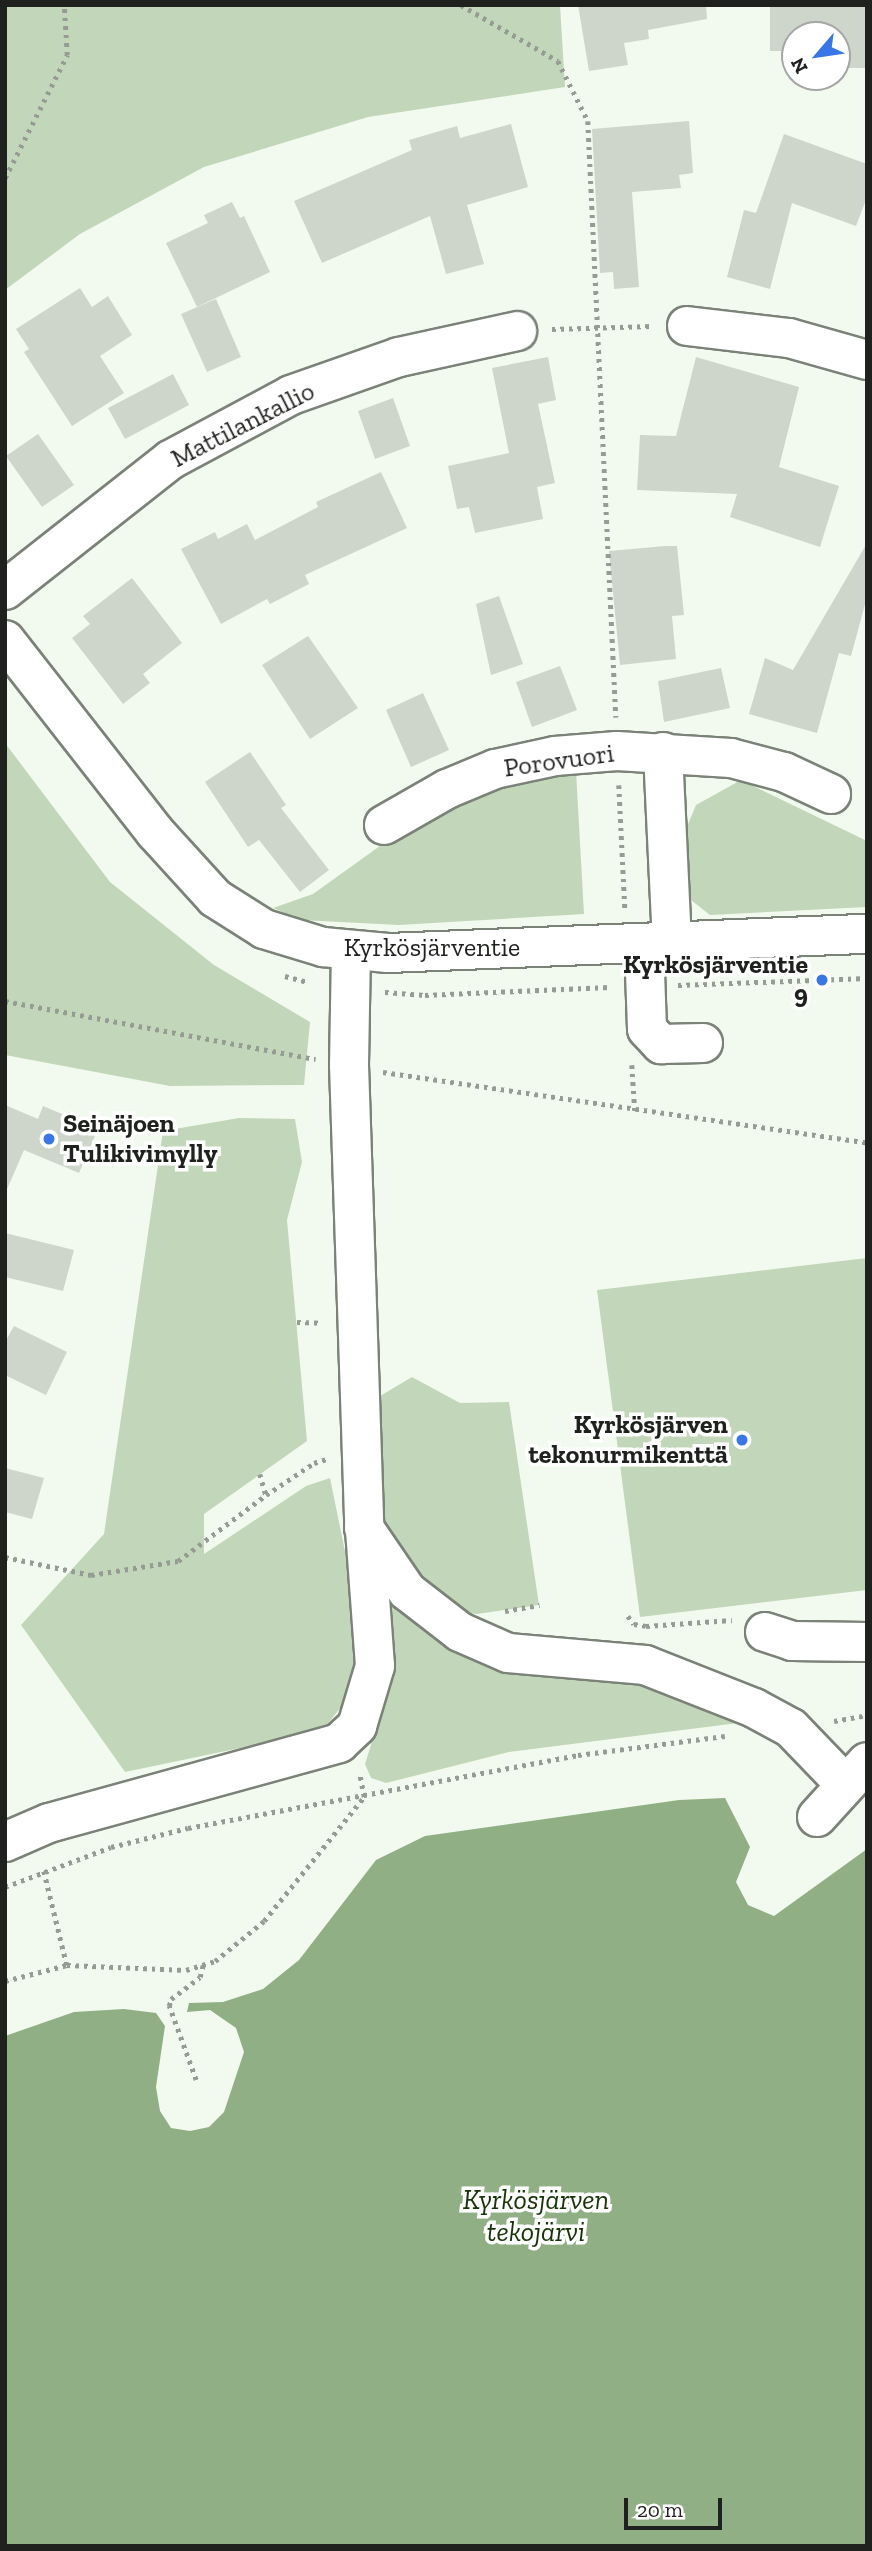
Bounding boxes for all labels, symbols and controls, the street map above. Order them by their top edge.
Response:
north arrow [781,21,851,91]
text: N [785,54,813,77]
street label: Mattilankallio [166,376,320,474]
street label: Porovuori [502,738,616,784]
street label: Kyrkösjärventie [344,932,520,964]
place label: Kyrkösjärventie 9 [623,949,808,1010]
marker: Kyrkösjärventie 9 [814,972,830,988]
place label: Seinäjoen Tulikivimylly [63,1108,217,1170]
marker: Seinäjoen Tulikivimylly [41,1131,57,1147]
place label: Kyrkösjärven tekonurmikenttä [529,1409,728,1470]
marker: Kyrkösjärven tekonurmikenttä [734,1432,750,1448]
water label: Kyrkösjärven tekojärvi [463,2183,609,2249]
scale bar [627,2484,725,2528]
text: 20 m [637,2497,683,2522]

